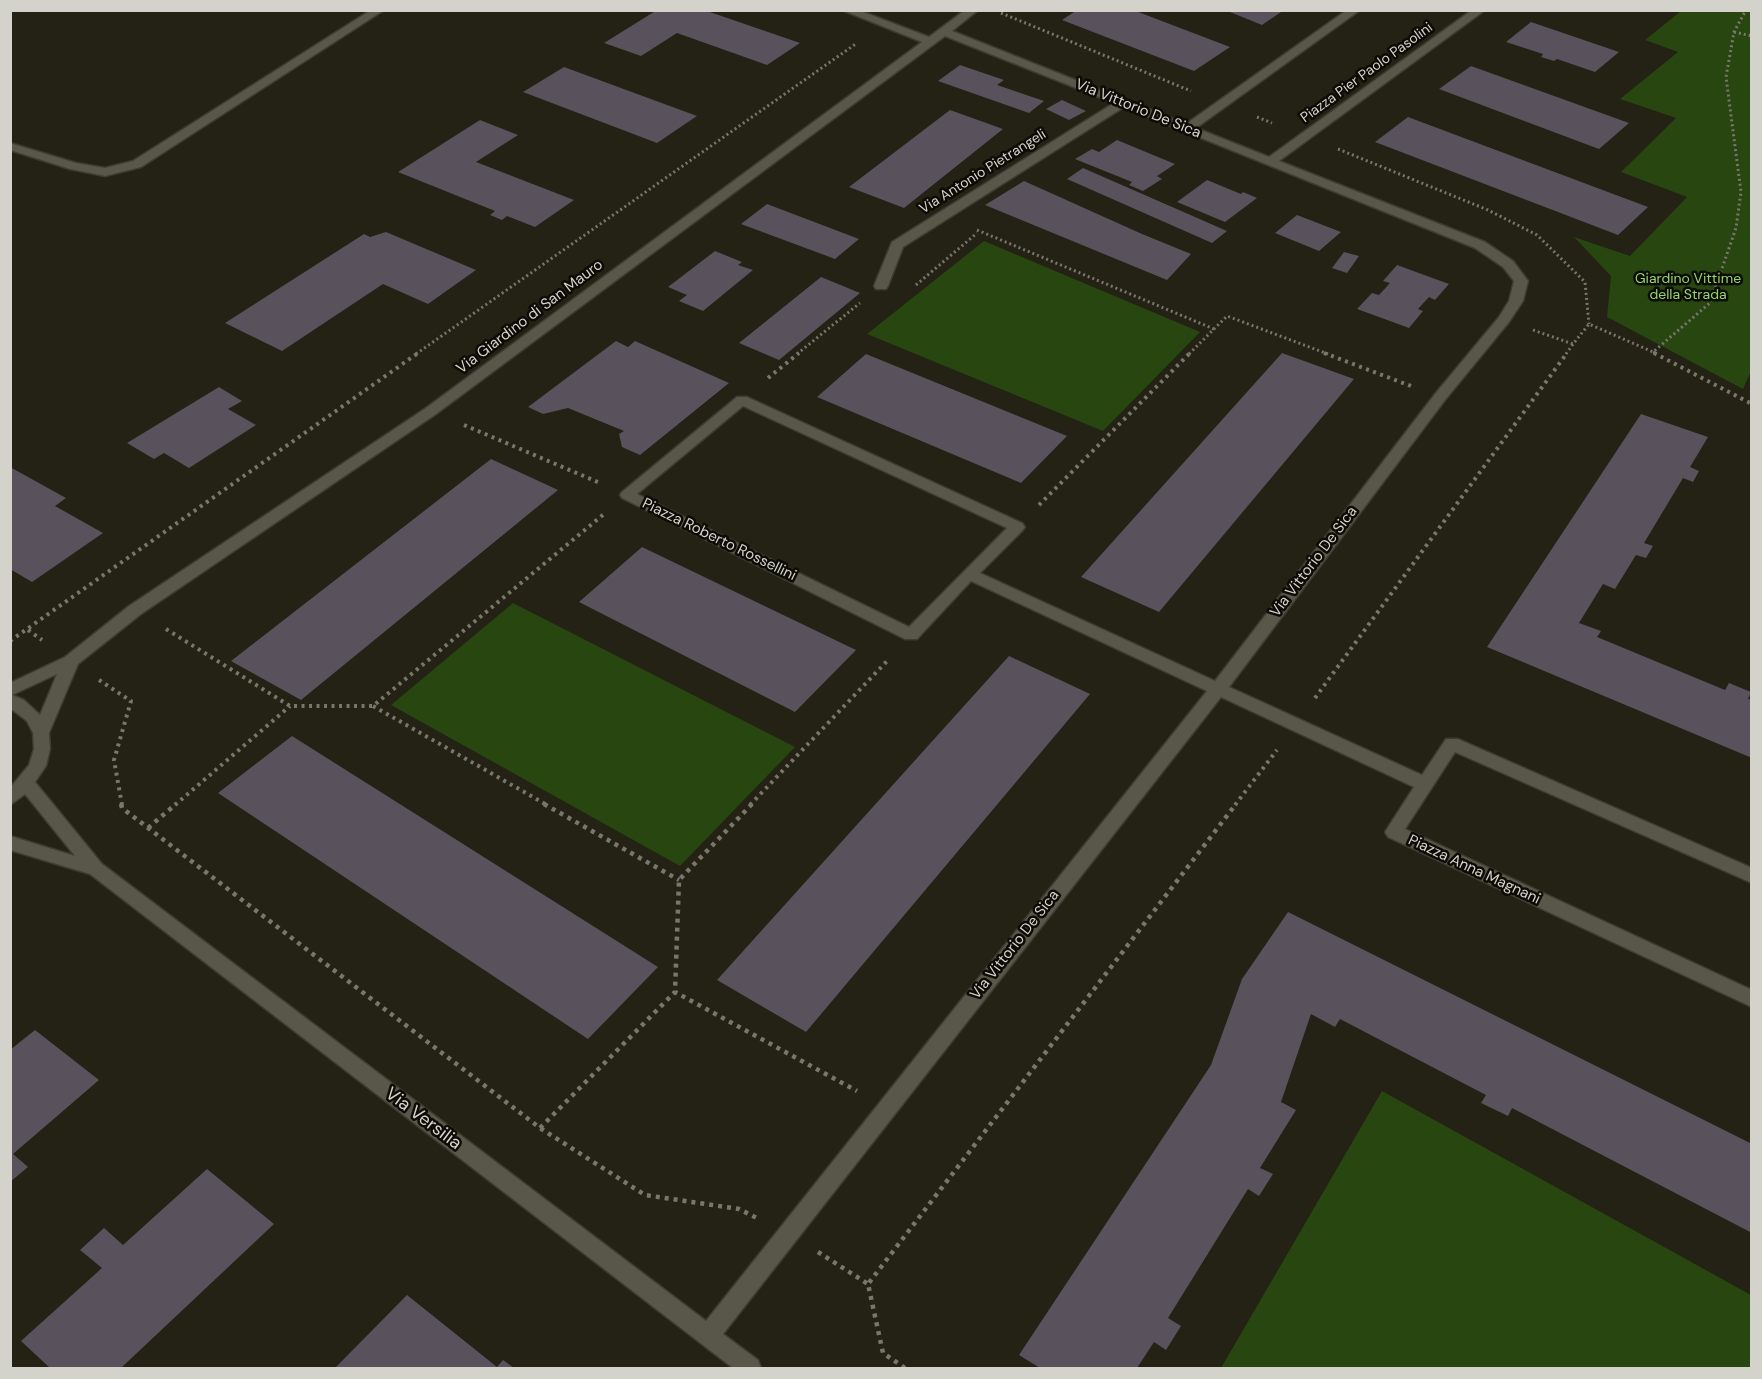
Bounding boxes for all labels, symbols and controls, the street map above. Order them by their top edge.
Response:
street label: Piazza Pier Paolo Pasolini [1298,19,1436,127]
street label: Via Vittorio De Sica [1073,76,1203,142]
street label: Via Antonio Pietrangeli [917,126,1049,218]
street label: Via Giardino di San Mauro [453,256,607,378]
park label: Giardino Vittime della Strada [1635,271,1741,304]
street label: Piazza Roberto Rossellini [639,495,799,585]
street label: Via Vittorio De Sica [1267,503,1361,621]
street label: Piazza Anna Magnani [1405,831,1543,909]
street label: Via Vittorio De Sica [967,887,1063,1003]
street label: Via Versilia [380,1083,466,1155]

